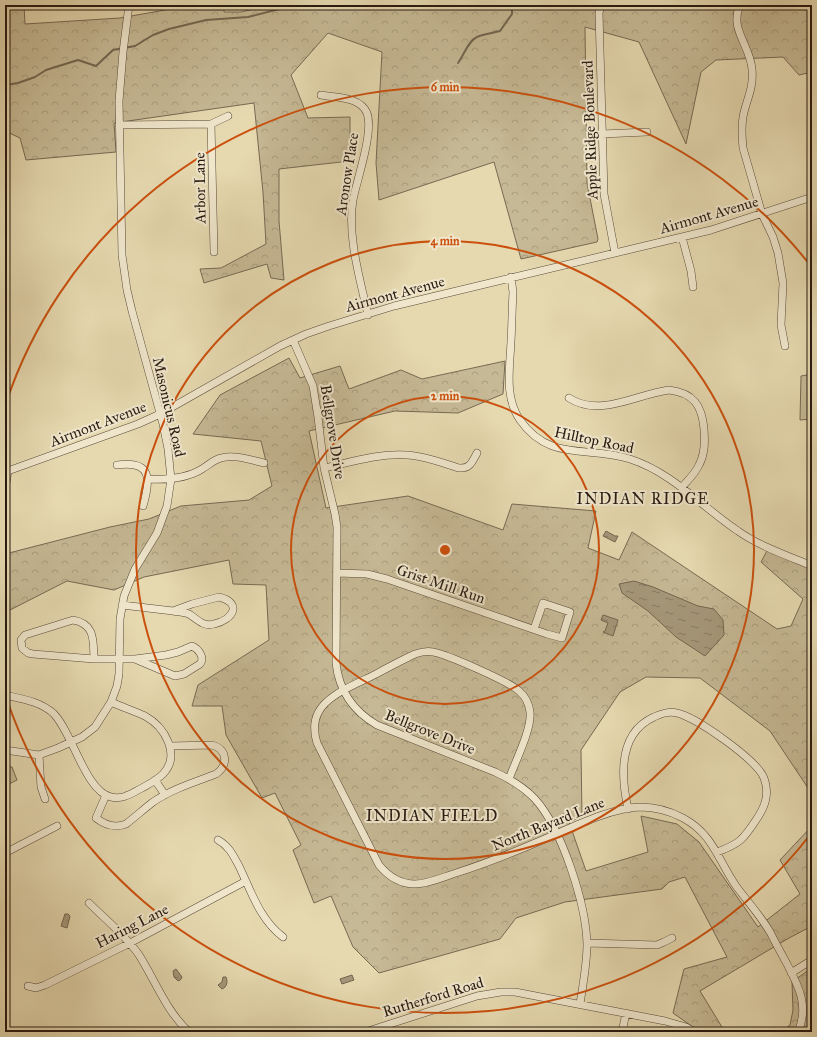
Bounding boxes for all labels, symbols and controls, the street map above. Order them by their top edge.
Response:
street label: Apple Ridge Boulevard [579,60,601,201]
text: 6 min [431,80,460,94]
street label: Aronow Place [331,131,362,218]
street label: Arbor Lane [190,152,210,225]
street label: Airmont Avenue [657,192,760,238]
text: 4 min [430,234,460,249]
street label: Airmont Avenue [343,272,446,316]
street label: Masonicus Road [149,355,189,459]
street label: Bellgrove Drive [317,383,349,481]
text: 2 min [431,389,460,403]
street label: Airmont Avenue [46,397,149,451]
street label: Hilltop Road [553,423,636,457]
district label: INDIAN RIDGE [576,489,710,508]
centre of rings [438,543,452,557]
street label: Grist Mill Run [394,560,488,608]
street label: Bellgrove Drive [382,706,478,758]
street label: North Bayard Lane [489,793,607,855]
district label: INDIAN FIELD [366,806,498,825]
street label: Haring Lane [93,900,171,952]
street label: Rutherford Road [380,973,486,1021]

